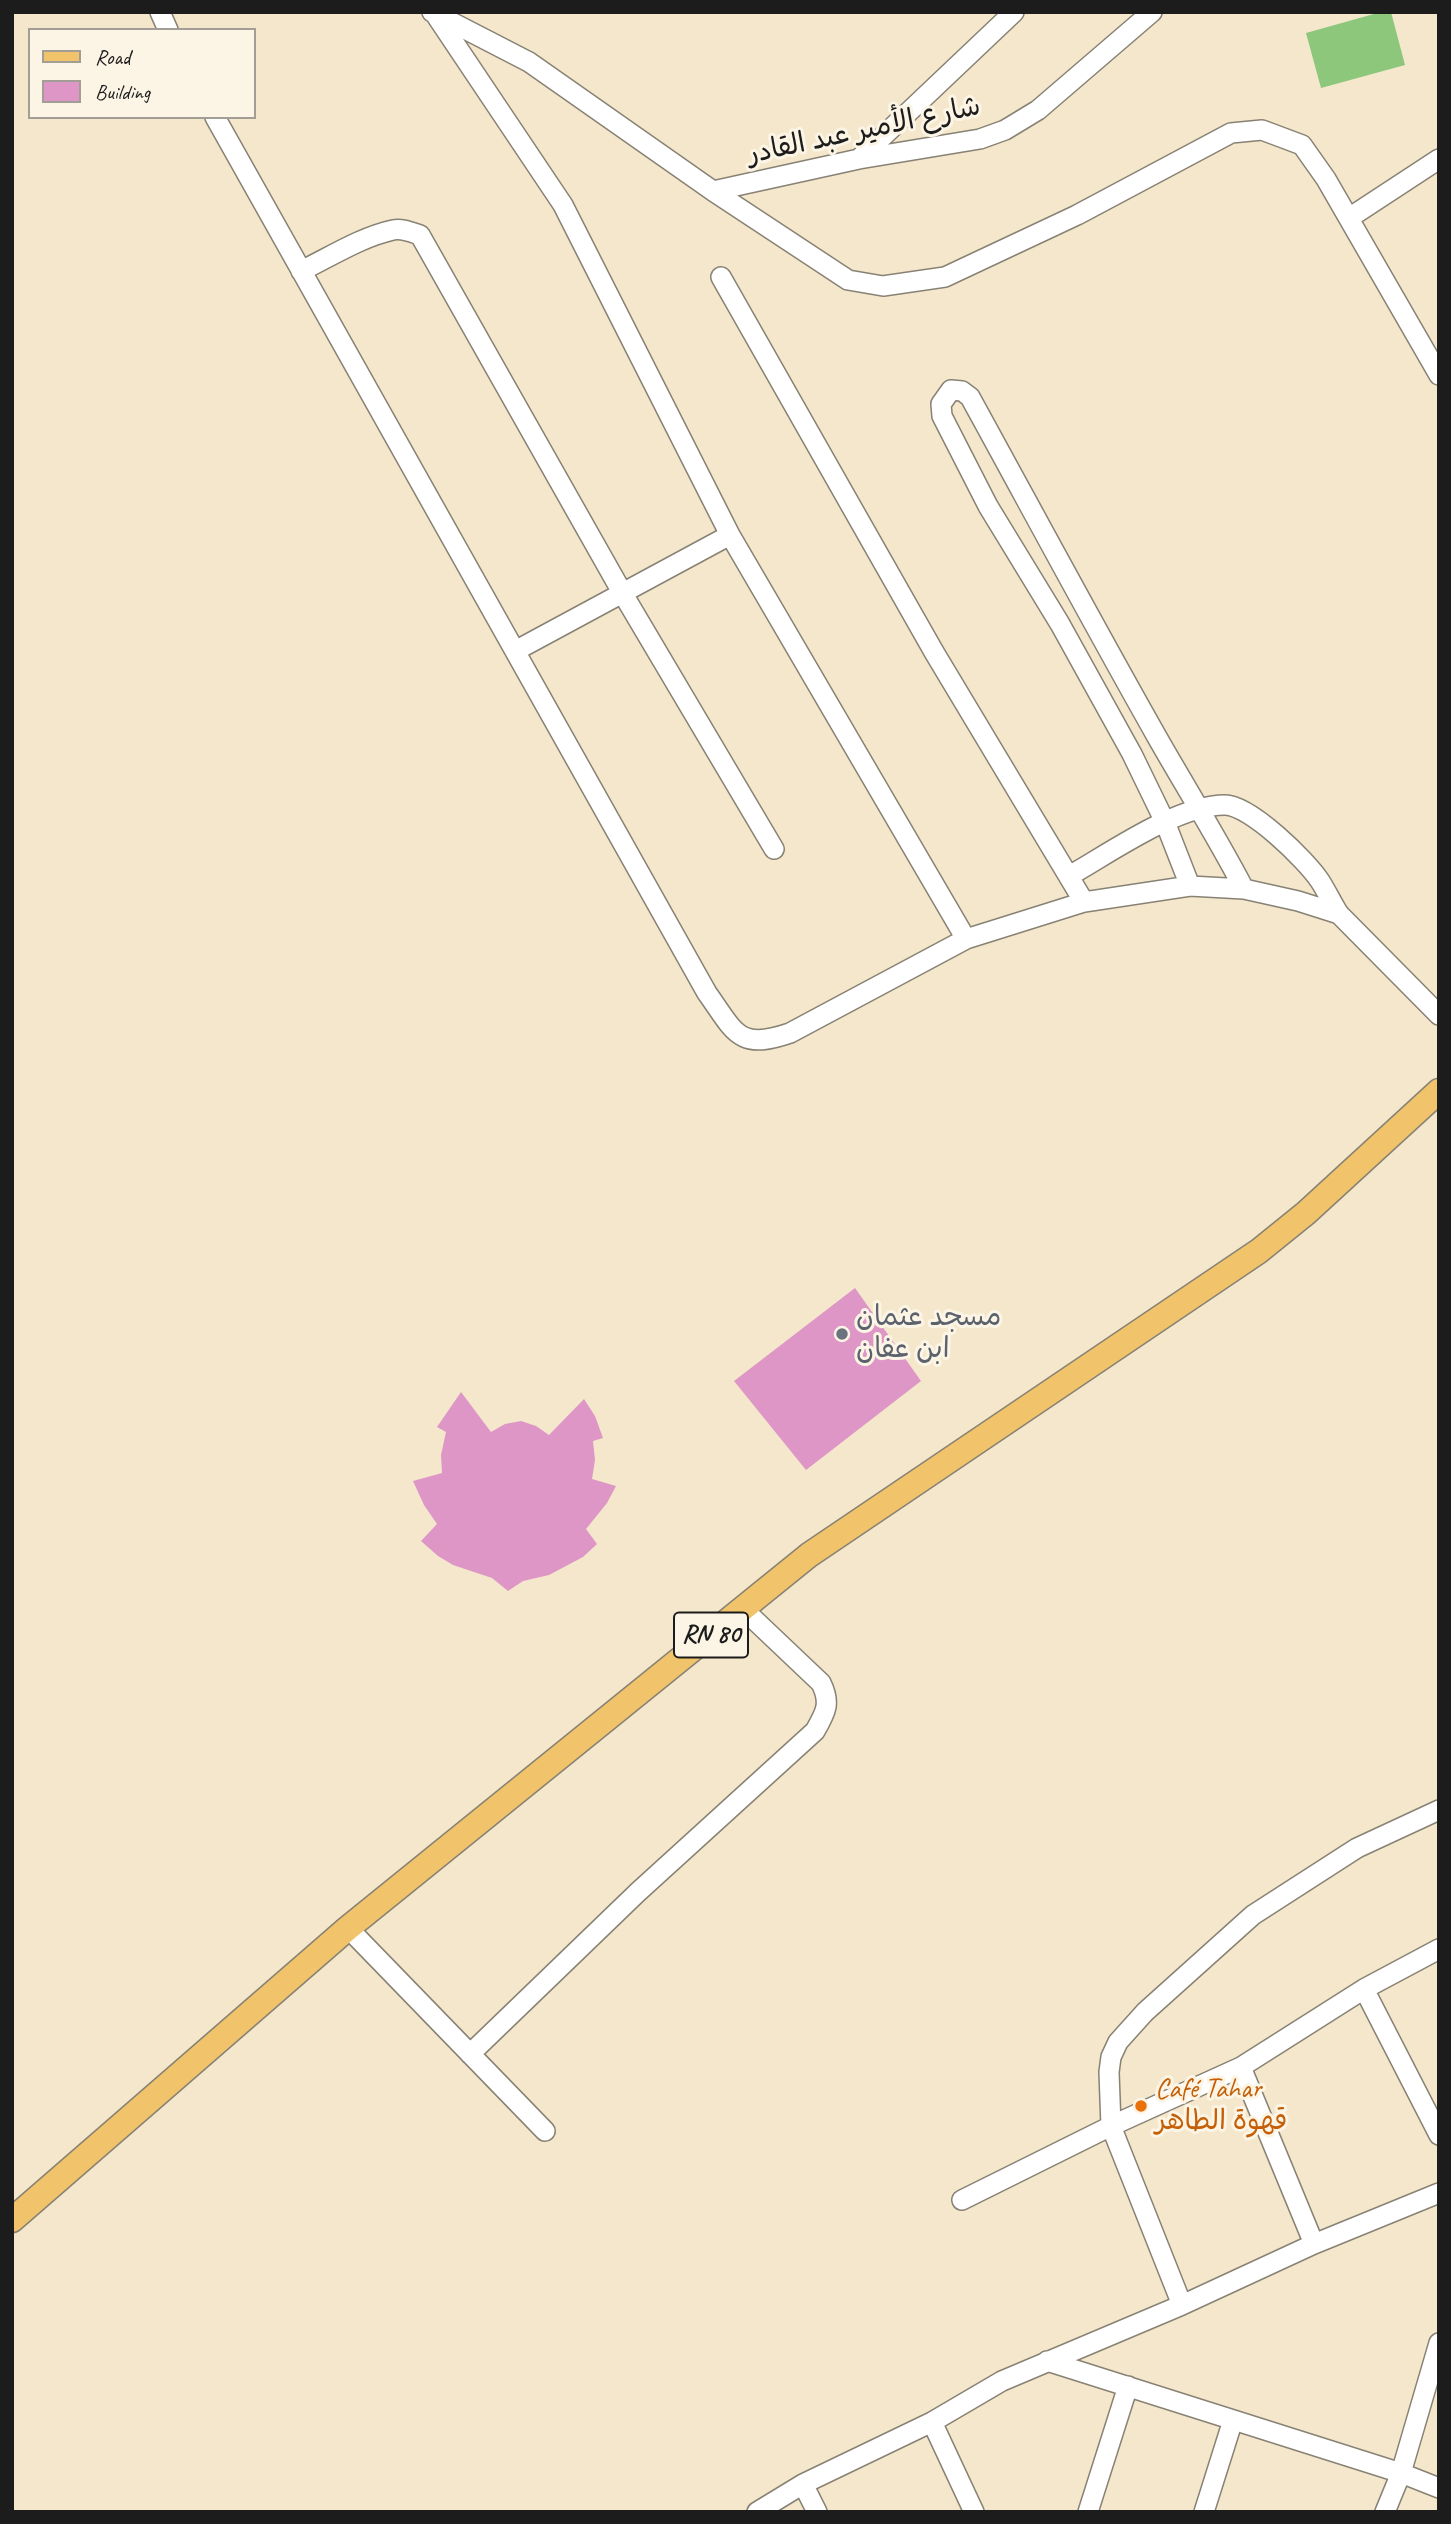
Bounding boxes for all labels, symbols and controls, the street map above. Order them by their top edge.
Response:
legend [28,28,256,119]
text: Road [95,44,130,70]
text: Building [95,79,150,105]
street label: شارع الأمير عبد القادر [744,90,984,172]
place label: مسجد عثمان ابن عفان [856,1301,1001,1367]
marker: مسجد عثمان ابن عفان [834,1326,850,1342]
road number: RN 80 [674,1612,748,1658]
place label: Café Tahar قهوة الطاهر [1155,2073,1287,2139]
marker: Café Tahar قهوة الطاهر [1133,2098,1149,2114]

